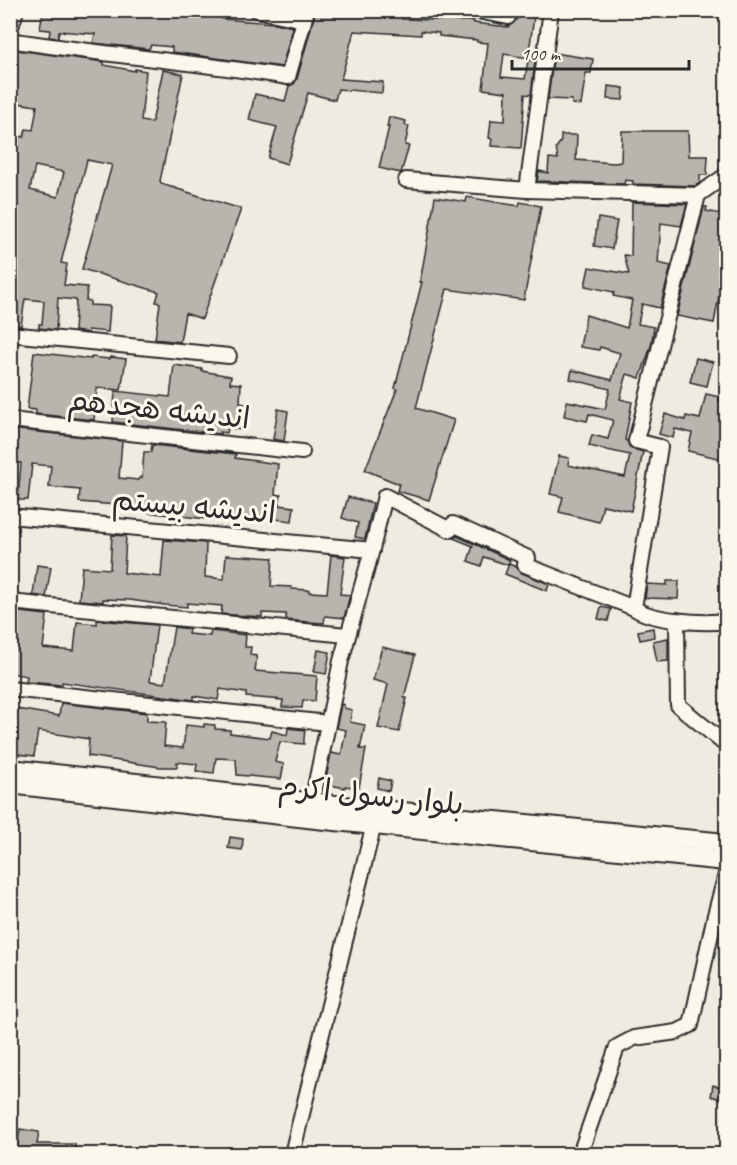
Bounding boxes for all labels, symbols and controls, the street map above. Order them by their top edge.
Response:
scale bar [512,33,689,71]
text: 100 m [521,43,562,65]
street label: اندیشه هجدهم [66,381,252,441]
street label: اندیشه بیستم [110,480,277,535]
street label: بلوار رسول اکرم [276,766,465,828]

